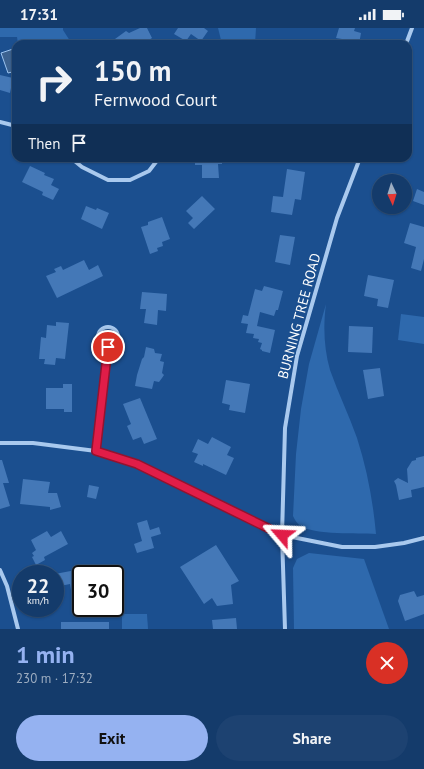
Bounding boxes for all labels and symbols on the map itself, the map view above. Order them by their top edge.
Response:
north arrow [372,174,412,214]
street label: BURNING TREE ROAD [274,251,324,381]
pin [91,330,125,364]
position arrow [261,514,303,556]
speed limit sign: 30 [72,565,124,617]

